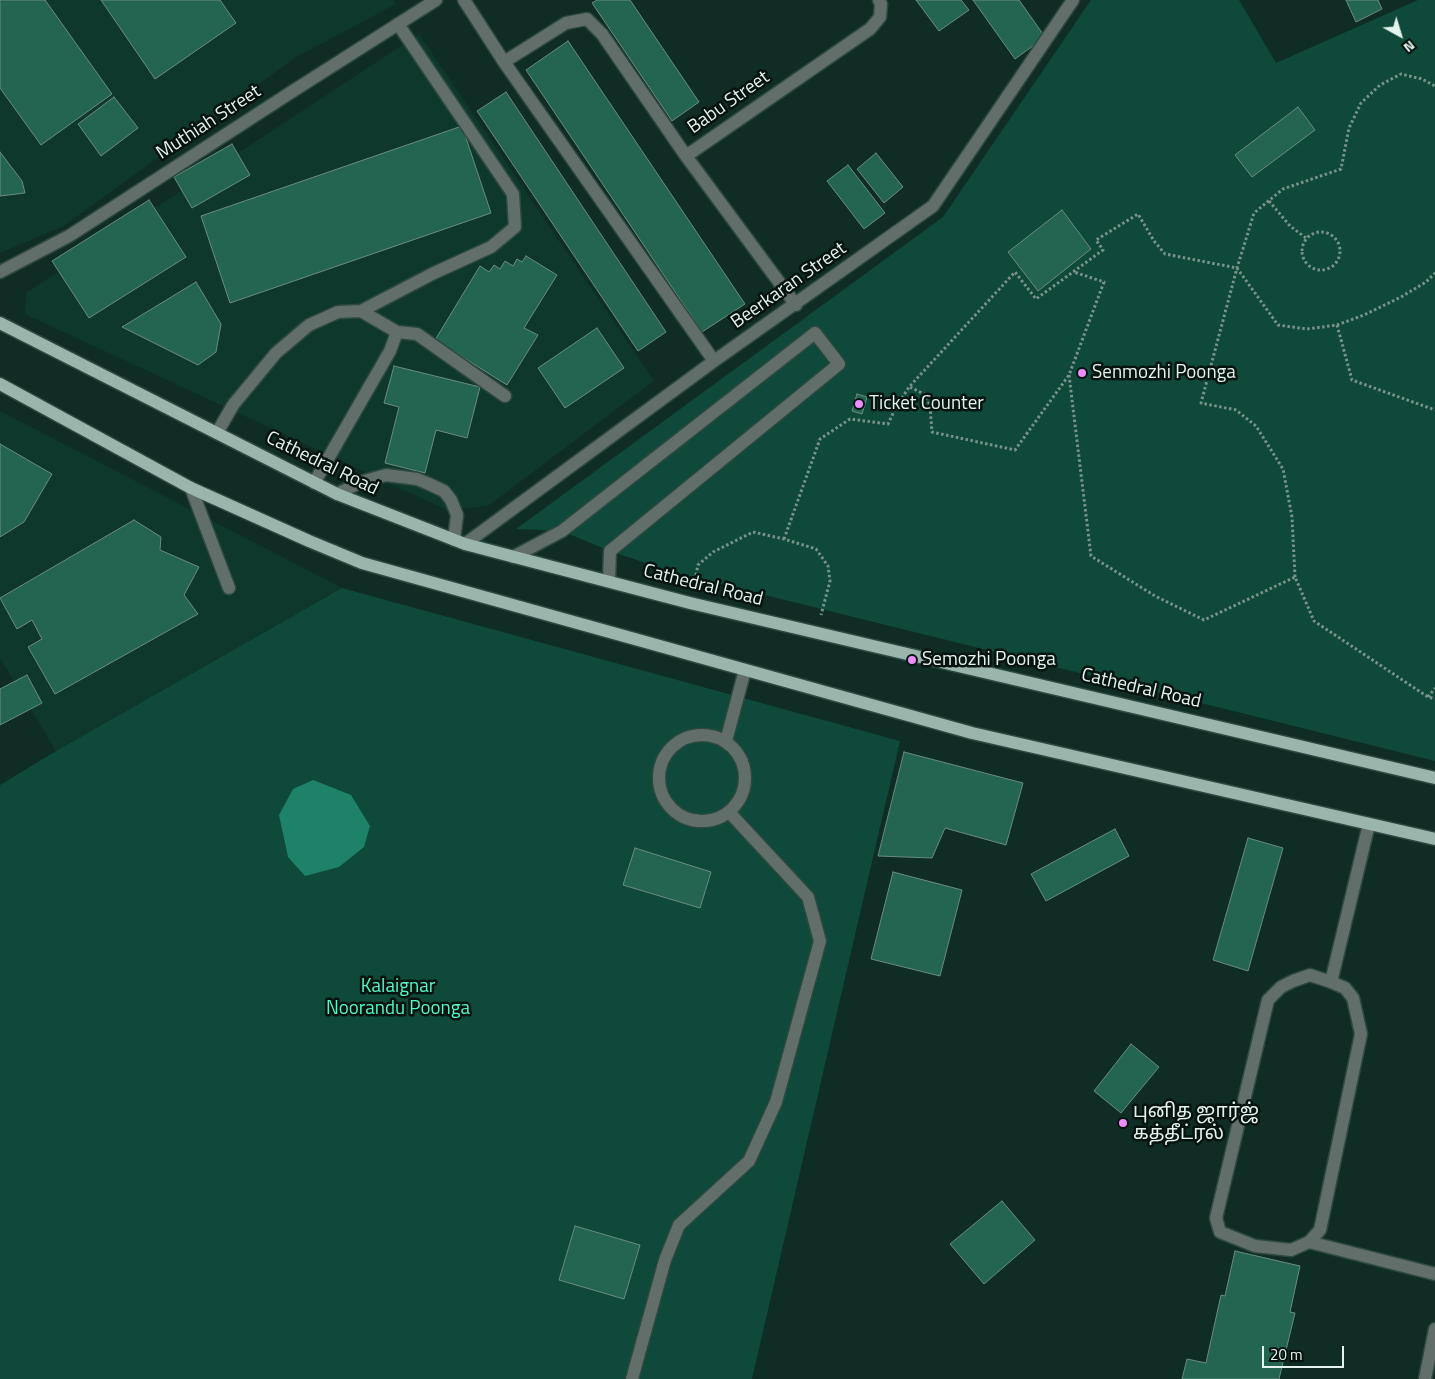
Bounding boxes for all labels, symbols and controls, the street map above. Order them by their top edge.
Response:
north arrow [1375,10,1425,60]
text: N [1399,36,1420,58]
street label: Babu Street [684,67,774,139]
street label: Muthiah Street [152,81,266,165]
street label: Beerkaran Street [727,238,851,334]
place label: Senmozhi Poonga [1092,362,1236,384]
marker: Senmozhi Poonga [1076,367,1088,379]
place label: Ticket Counter [869,393,984,415]
marker: Ticket Counter [853,398,865,410]
street label: Cathedral Road [262,427,382,501]
street label: Cathedral Road [641,560,765,612]
place label: Semozhi Poonga [922,649,1056,671]
marker: Semozhi Poonga [906,654,918,666]
street label: Cathedral Road [1079,664,1203,714]
park label: Kalaignar Noorandu Poonga [326,976,470,1020]
place label: புனித ஜார்ஜ் கத்தீட்ரல் [1133,1101,1259,1145]
marker: புனித ஜார்ஜ் கத்தீட்ரல் [1117,1117,1129,1129]
scale bar [1265,1336,1348,1368]
text: 20 m [1270,1343,1303,1366]

